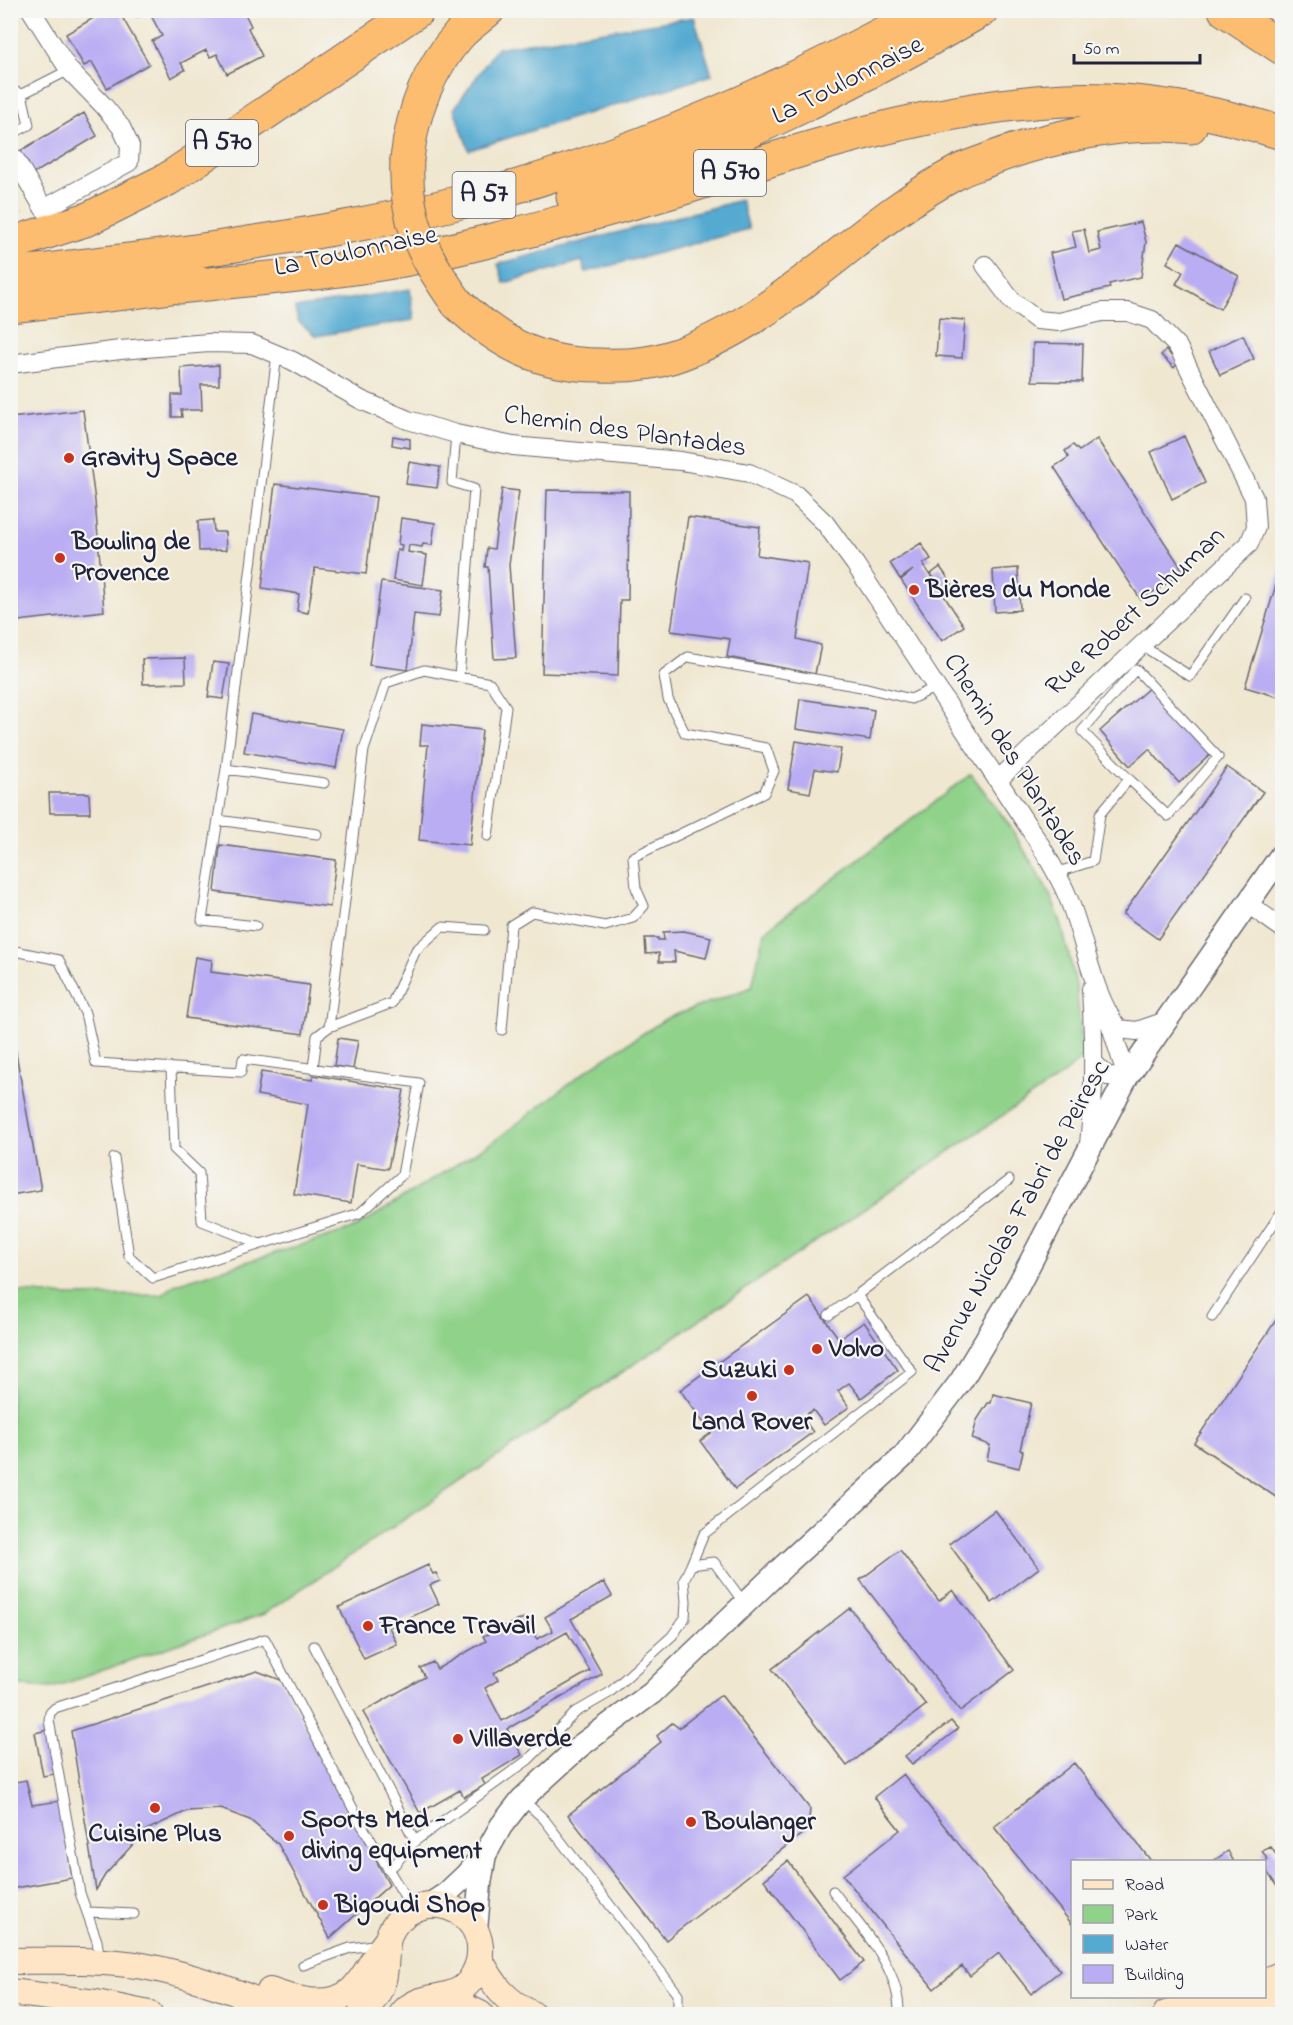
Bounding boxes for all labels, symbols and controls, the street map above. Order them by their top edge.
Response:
street label: La Toulonnaise [765,26,931,136]
scale bar [1074,27,1200,65]
text: 50 m [1083,37,1120,63]
road number: A 570 [186,120,258,166]
road number: A 570 [694,150,766,196]
road number: A 57 [452,172,516,218]
street label: La Toulonnaise [271,216,442,288]
street label: Chemin des Plantades [501,396,749,468]
place label: Gravity Space [81,439,239,478]
marker: Gravity Space [62,451,76,465]
street label: Rue Robert Schuman [1037,518,1235,706]
place label: Bowling de Provence [70,523,191,593]
marker: Bowling de Provence [53,551,67,565]
place label: Bières du Monde [924,571,1111,610]
marker: Bières du Monde [907,583,921,597]
street label: Chemin des Plantades [933,646,1095,874]
street label: Avenue Nicolas Fabri de Peiresc [915,1053,1121,1381]
place label: Volvo [828,1330,884,1369]
marker: Volvo [810,1342,824,1356]
place label: Suzuki [701,1351,777,1390]
marker: Suzuki [782,1363,796,1377]
marker: Land Rover [745,1389,759,1403]
place label: Land Rover [692,1403,813,1442]
place label: France Travail [378,1607,535,1646]
marker: France Travail [361,1619,375,1633]
place label: Villaverde [469,1720,572,1759]
marker: Villaverde [451,1732,465,1746]
marker: Cuisine Plus [148,1801,162,1815]
place label: Sports Med - diving equipment [301,1801,483,1872]
place label: Boulanger [701,1803,816,1843]
place label: Cuisine Plus [88,1815,222,1854]
marker: Boulanger [684,1815,698,1829]
marker: Sports Med - diving equipment [282,1829,296,1843]
legend [1071,1860,1266,1998]
text: Road [1125,1873,1164,1899]
place label: Bigoudi Shop [333,1886,486,1926]
marker: Bigoudi Shop [316,1898,330,1912]
text: Park [1125,1903,1158,1929]
text: Water [1125,1933,1169,1959]
text: Building [1124,1963,1184,1990]

